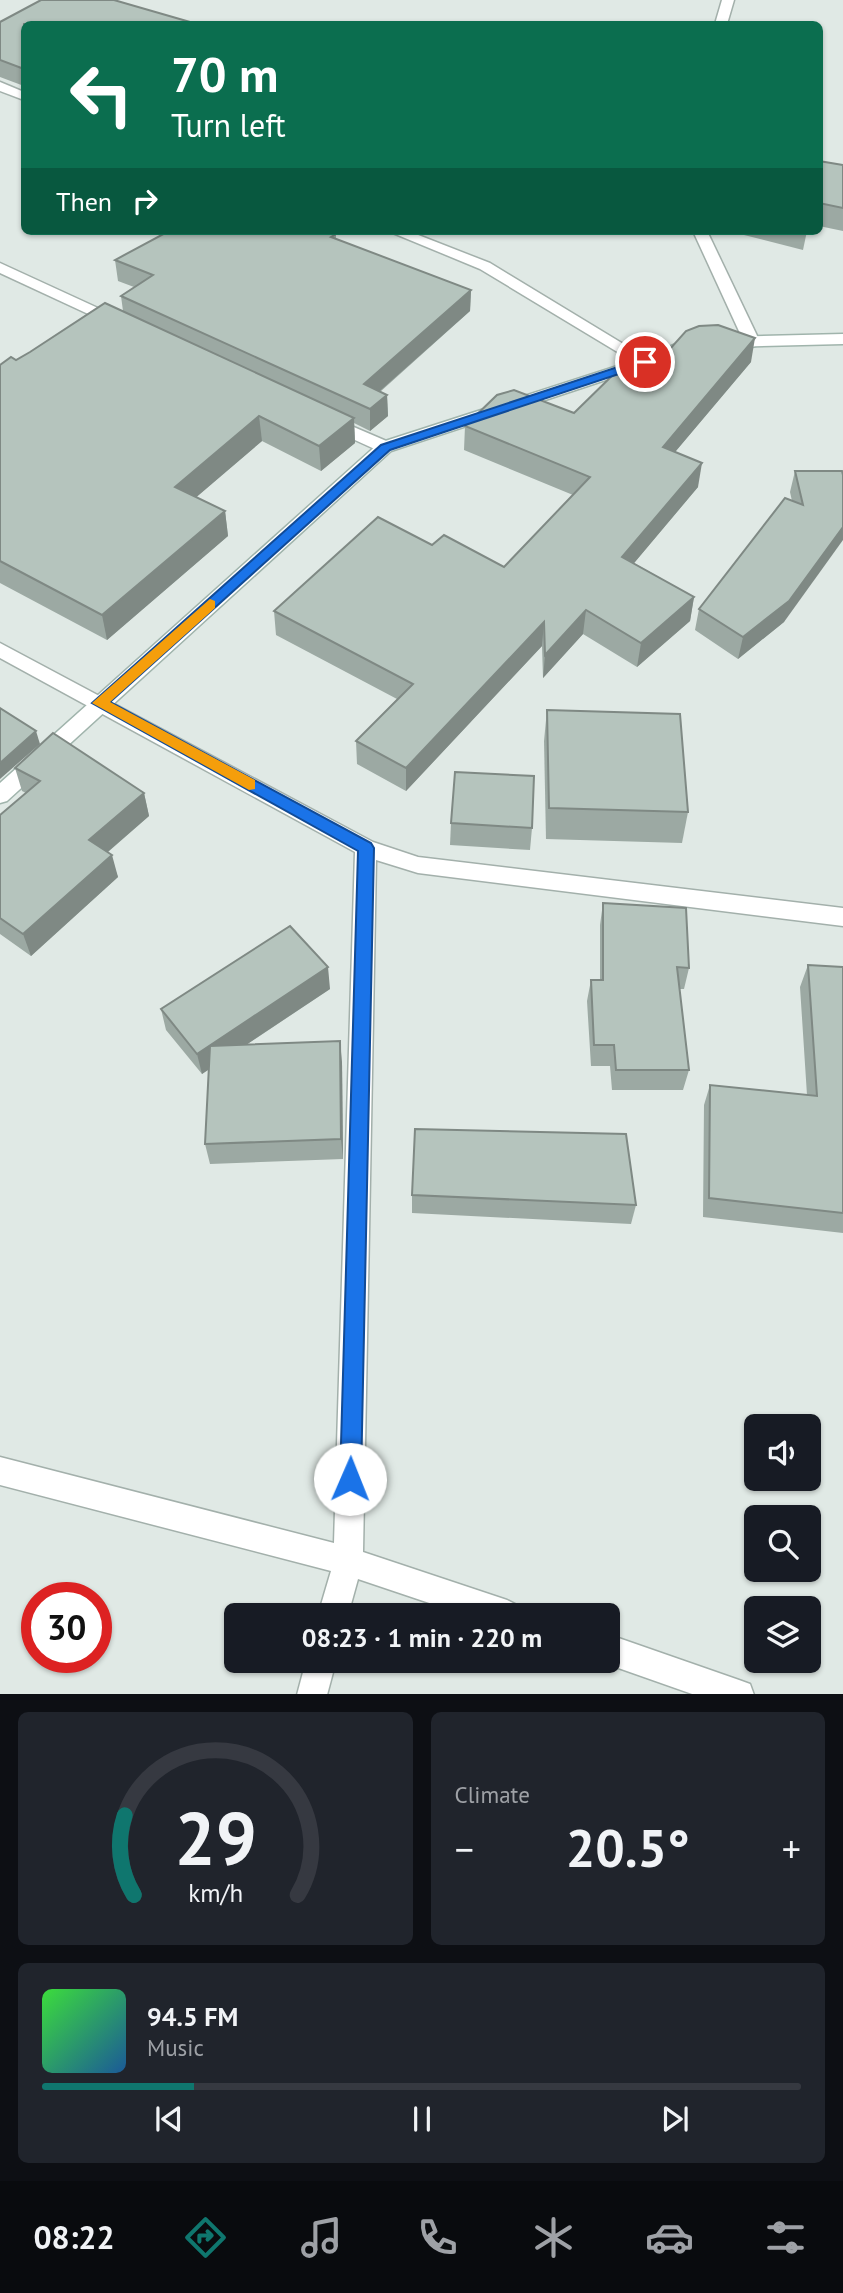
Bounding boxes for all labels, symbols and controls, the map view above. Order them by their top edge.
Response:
text: 70 m [171,42,278,106]
icon: left [56,49,147,140]
text: Turn left [171,104,286,146]
icon: right [126,182,164,220]
text: Then [56,185,112,218]
pin [615,332,675,392]
icon: arrive [626,343,664,381]
map controls [744,1414,821,1673]
button: sound [744,1414,821,1491]
position arrow [313,1442,387,1516]
button: search [744,1505,821,1582]
speed limit sign: 30 [21,1582,112,1673]
button: layers [744,1596,821,1673]
text: 08:23 · 1 min · 220 m [302,1621,542,1654]
text: Climate [455,1780,530,1809]
text: 29 [174,1791,257,1885]
text: 20.5° [566,1814,690,1881]
text: − [455,1824,474,1873]
text: + [782,1824,801,1873]
text: km/h [188,1876,243,1908]
text: 94.5 FM [147,2000,238,2033]
text: Music [147,2033,204,2062]
icon: previous [150,2100,188,2138]
icon: pause [403,2100,441,2138]
icon: next [656,2100,694,2138]
icon: directions [181,2213,230,2262]
icon: music [297,2213,346,2262]
icon: phone [413,2213,462,2262]
icon: climate [529,2213,578,2262]
icon: car [645,2213,694,2262]
icon: filters [761,2213,810,2262]
text: 08:22 [33,2216,115,2258]

